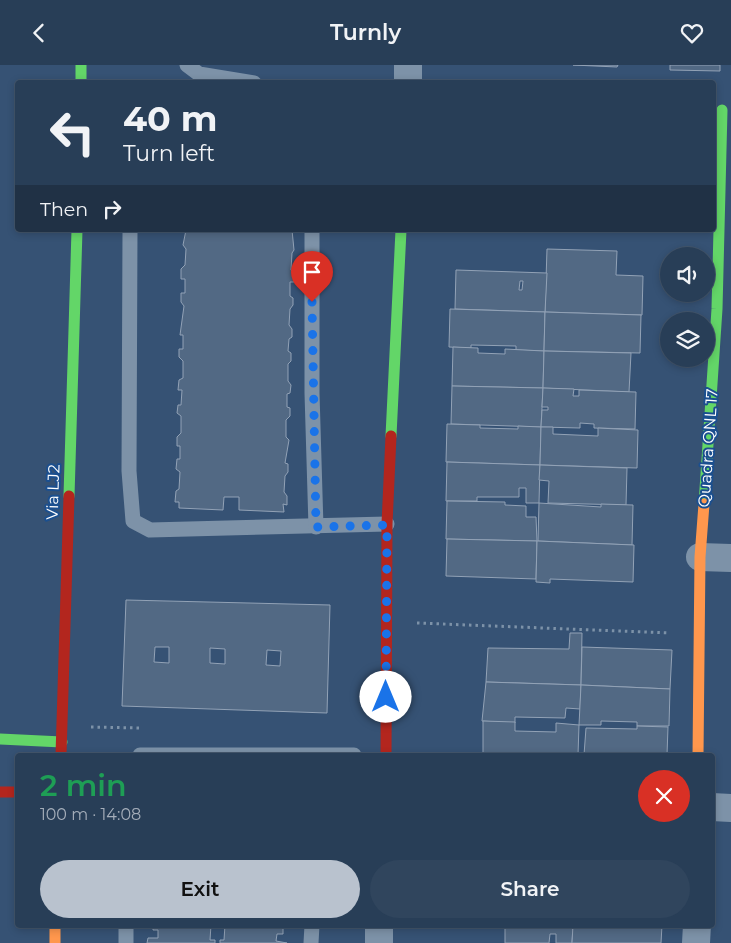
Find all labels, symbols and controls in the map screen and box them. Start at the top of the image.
icon: back [25,19,53,47]
text: Turnly [330,19,401,46]
icon: heart [678,19,706,47]
text: 40 m [123,97,218,140]
icon: left [40,100,105,165]
text: Turn left [123,140,215,167]
icon: right [98,195,126,223]
text: Then [40,198,88,221]
map controls [660,247,715,367]
button: sound [660,247,715,302]
pin [291,251,333,302]
icon: arrive [298,258,326,286]
button: layers [660,312,715,367]
street label: Quadra QNL 17 [694,388,722,508]
street label: Via LJ2 [43,464,63,520]
position arrow [359,670,411,722]
text: 2 min [40,767,127,804]
button: close [638,770,690,822]
text: 100 m · 14:08 [40,805,141,824]
button: Exit [40,860,360,918]
button: Share [370,860,690,918]

